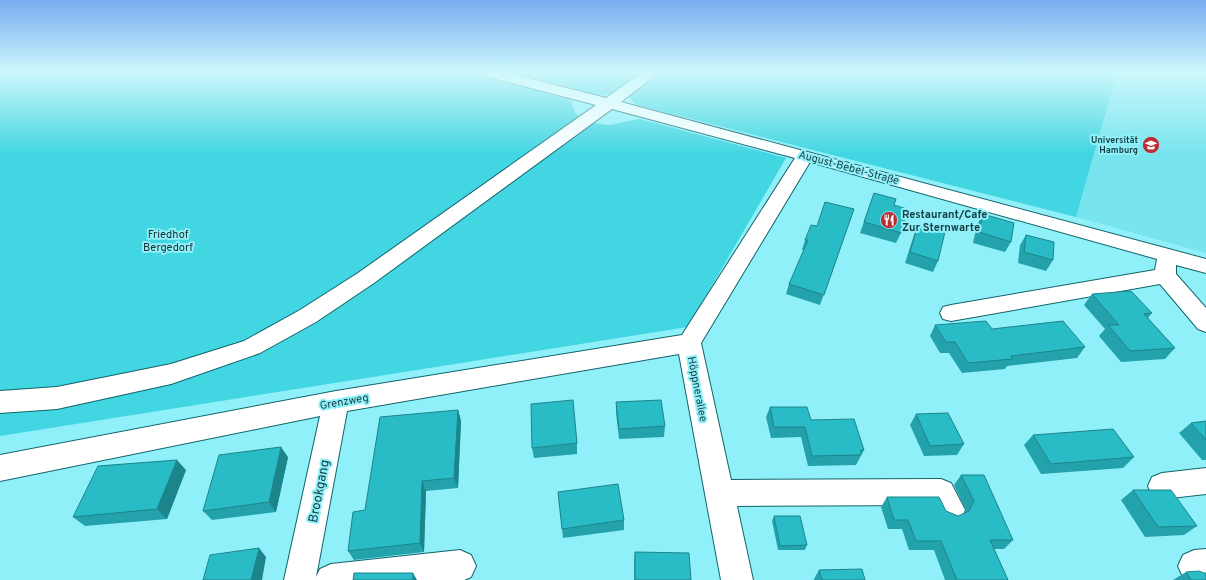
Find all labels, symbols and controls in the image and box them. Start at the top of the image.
place label: Universität Hamburg [1091,135,1138,156]
school or university icon: Universität Hamburg [1141,135,1161,155]
street label: August-Bebel-Straße [797,148,901,188]
place label: Restaurant/Cafe Zur Sternwarte [902,208,987,235]
restaurant icon: Restaurant/Cafe Zur Sternwarte [879,210,899,230]
park label: Friedhof Bergedorf [143,228,193,255]
street label: Höppnerallee [684,355,710,423]
street label: Grenzweg [319,391,370,413]
street label: Brookgang [306,459,334,524]

